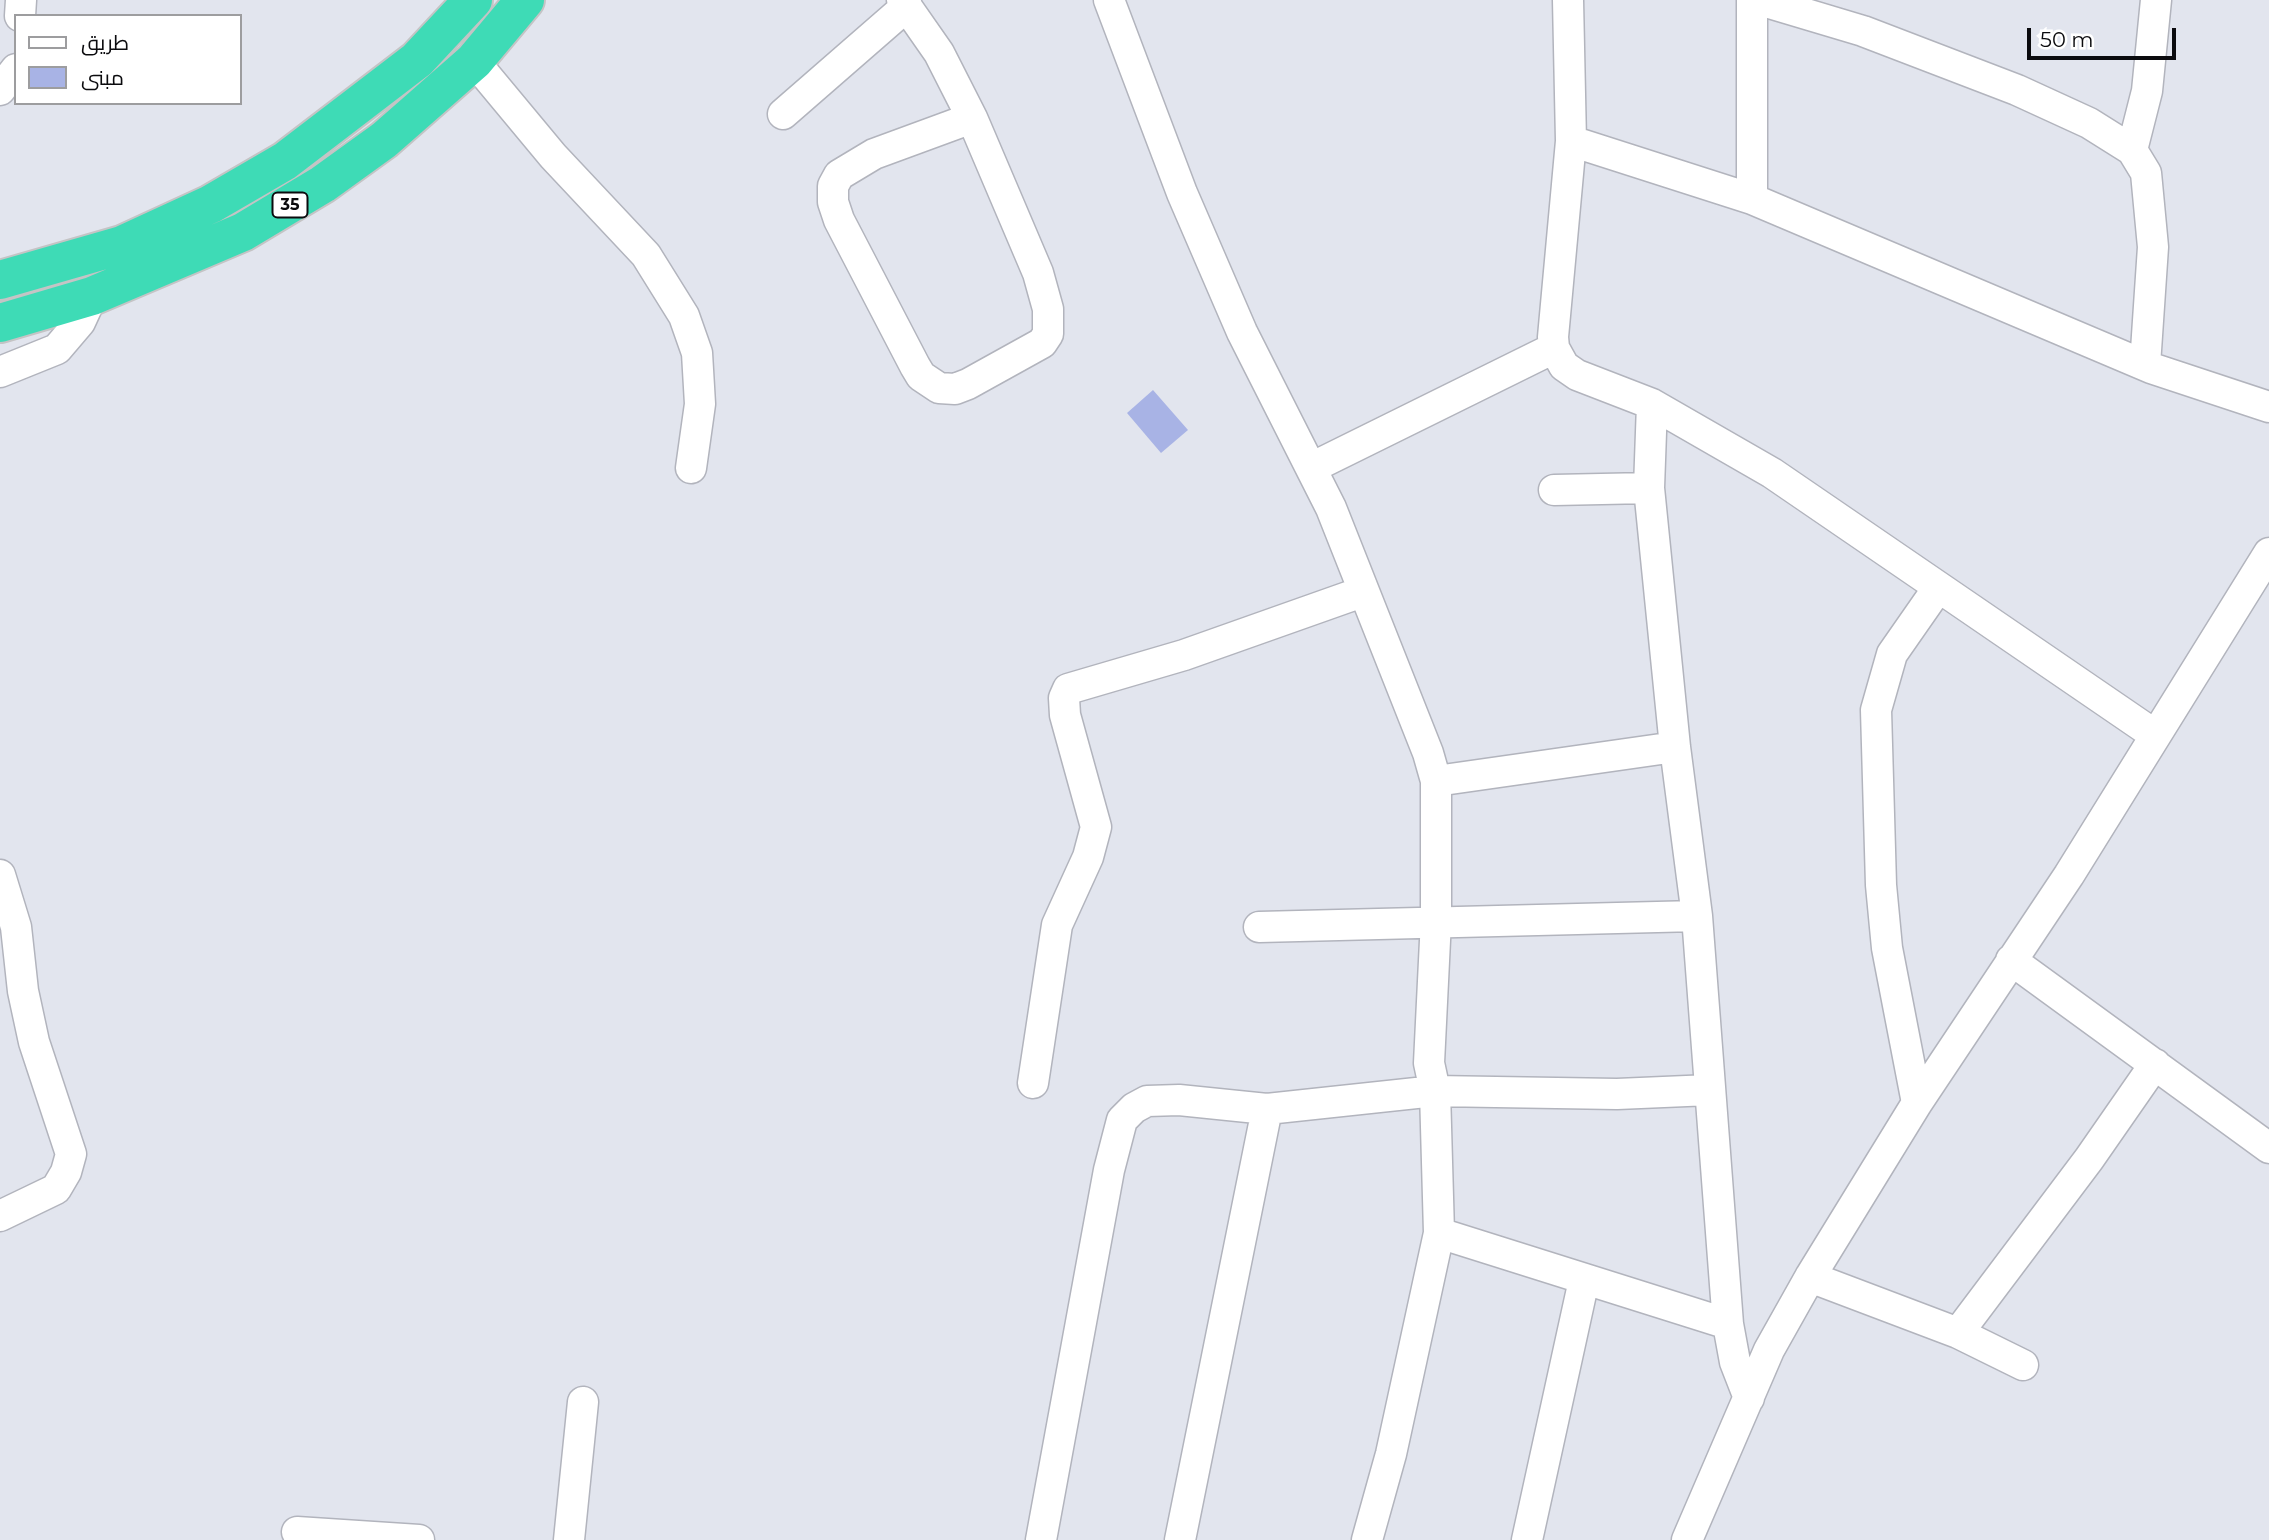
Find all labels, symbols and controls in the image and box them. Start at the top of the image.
legend [14,14,242,105]
scale bar [2031,14,2180,58]
text: 50 m [2040,27,2094,52]
text: طريق [81,30,129,55]
text: مبنى [81,65,124,90]
road number: 35 [272,192,308,218]

